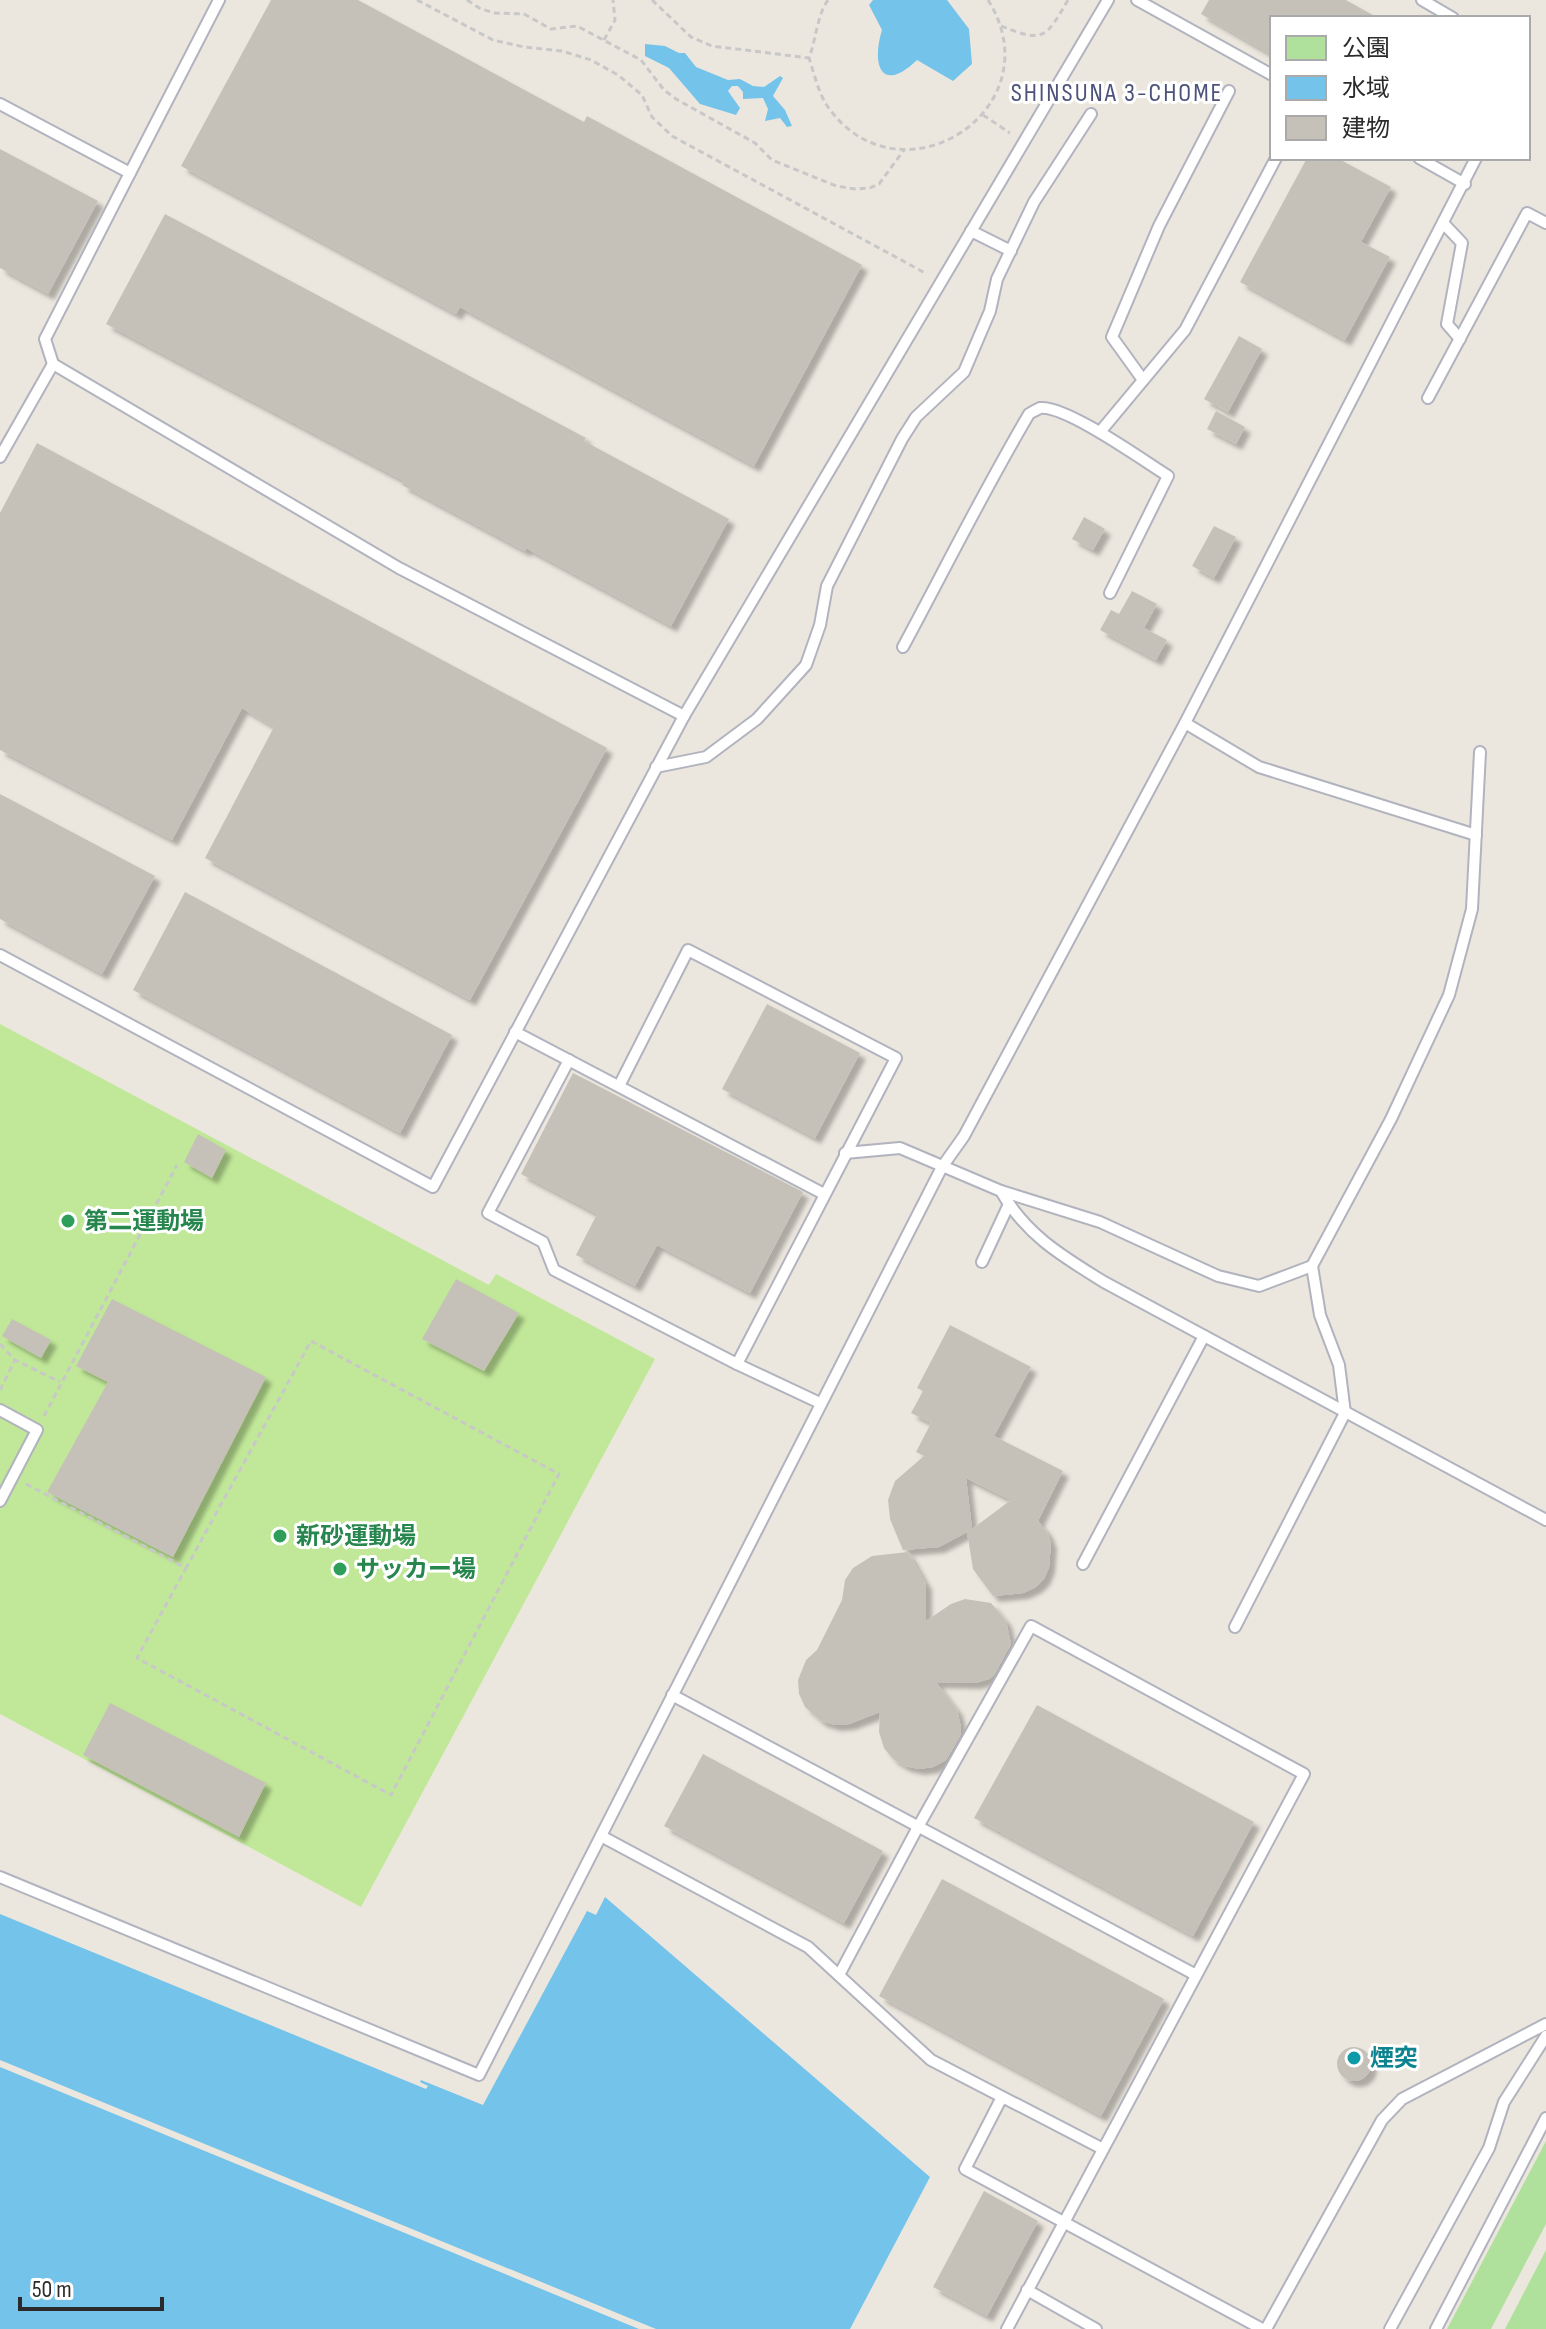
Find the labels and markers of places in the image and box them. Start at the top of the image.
place label: 第二運動場 [84,1207,204,1236]
marker: 第二運動場 [59,1212,77,1230]
place label: 新砂運動場 [296,1522,416,1551]
marker: 新砂運動場 [271,1527,289,1545]
place label: サッカー場 [356,1555,476,1584]
marker: サッカー場 [331,1560,349,1578]
place label: 煙突 [1370,2044,1418,2073]
marker: 煙突 [1345,2049,1363,2067]

